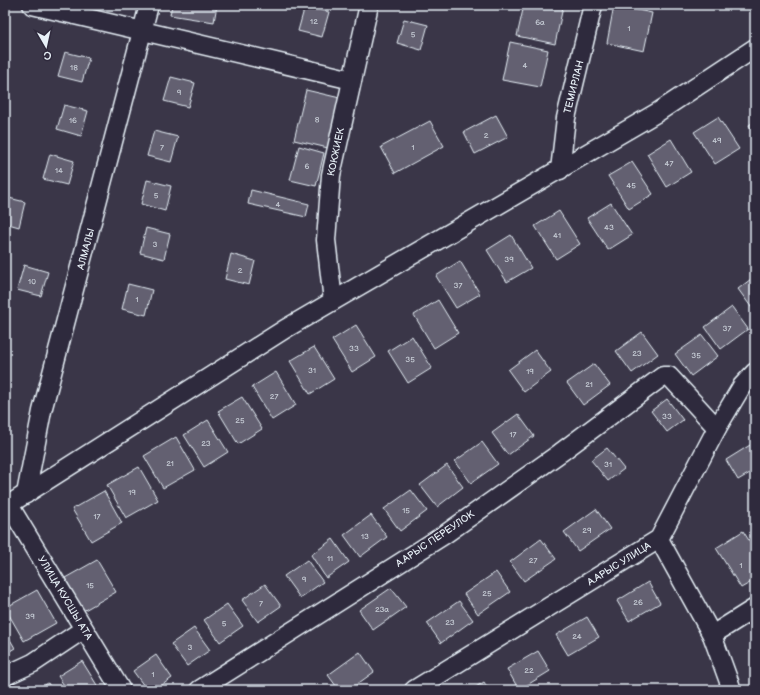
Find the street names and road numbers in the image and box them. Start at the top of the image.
street label: ТЕМИРЛАН [562,59,586,115]
street label: КОКЖИЕК [325,126,347,177]
street label: АЛМАЛЫ [74,227,97,272]
street label: А.АРЫС ПЕРЕУЛОК [393,508,477,570]
street label: А.АРЫС УЛИЦА [584,539,654,589]
street label: УЛИЦА КУСШЫ АТА [35,554,95,643]

